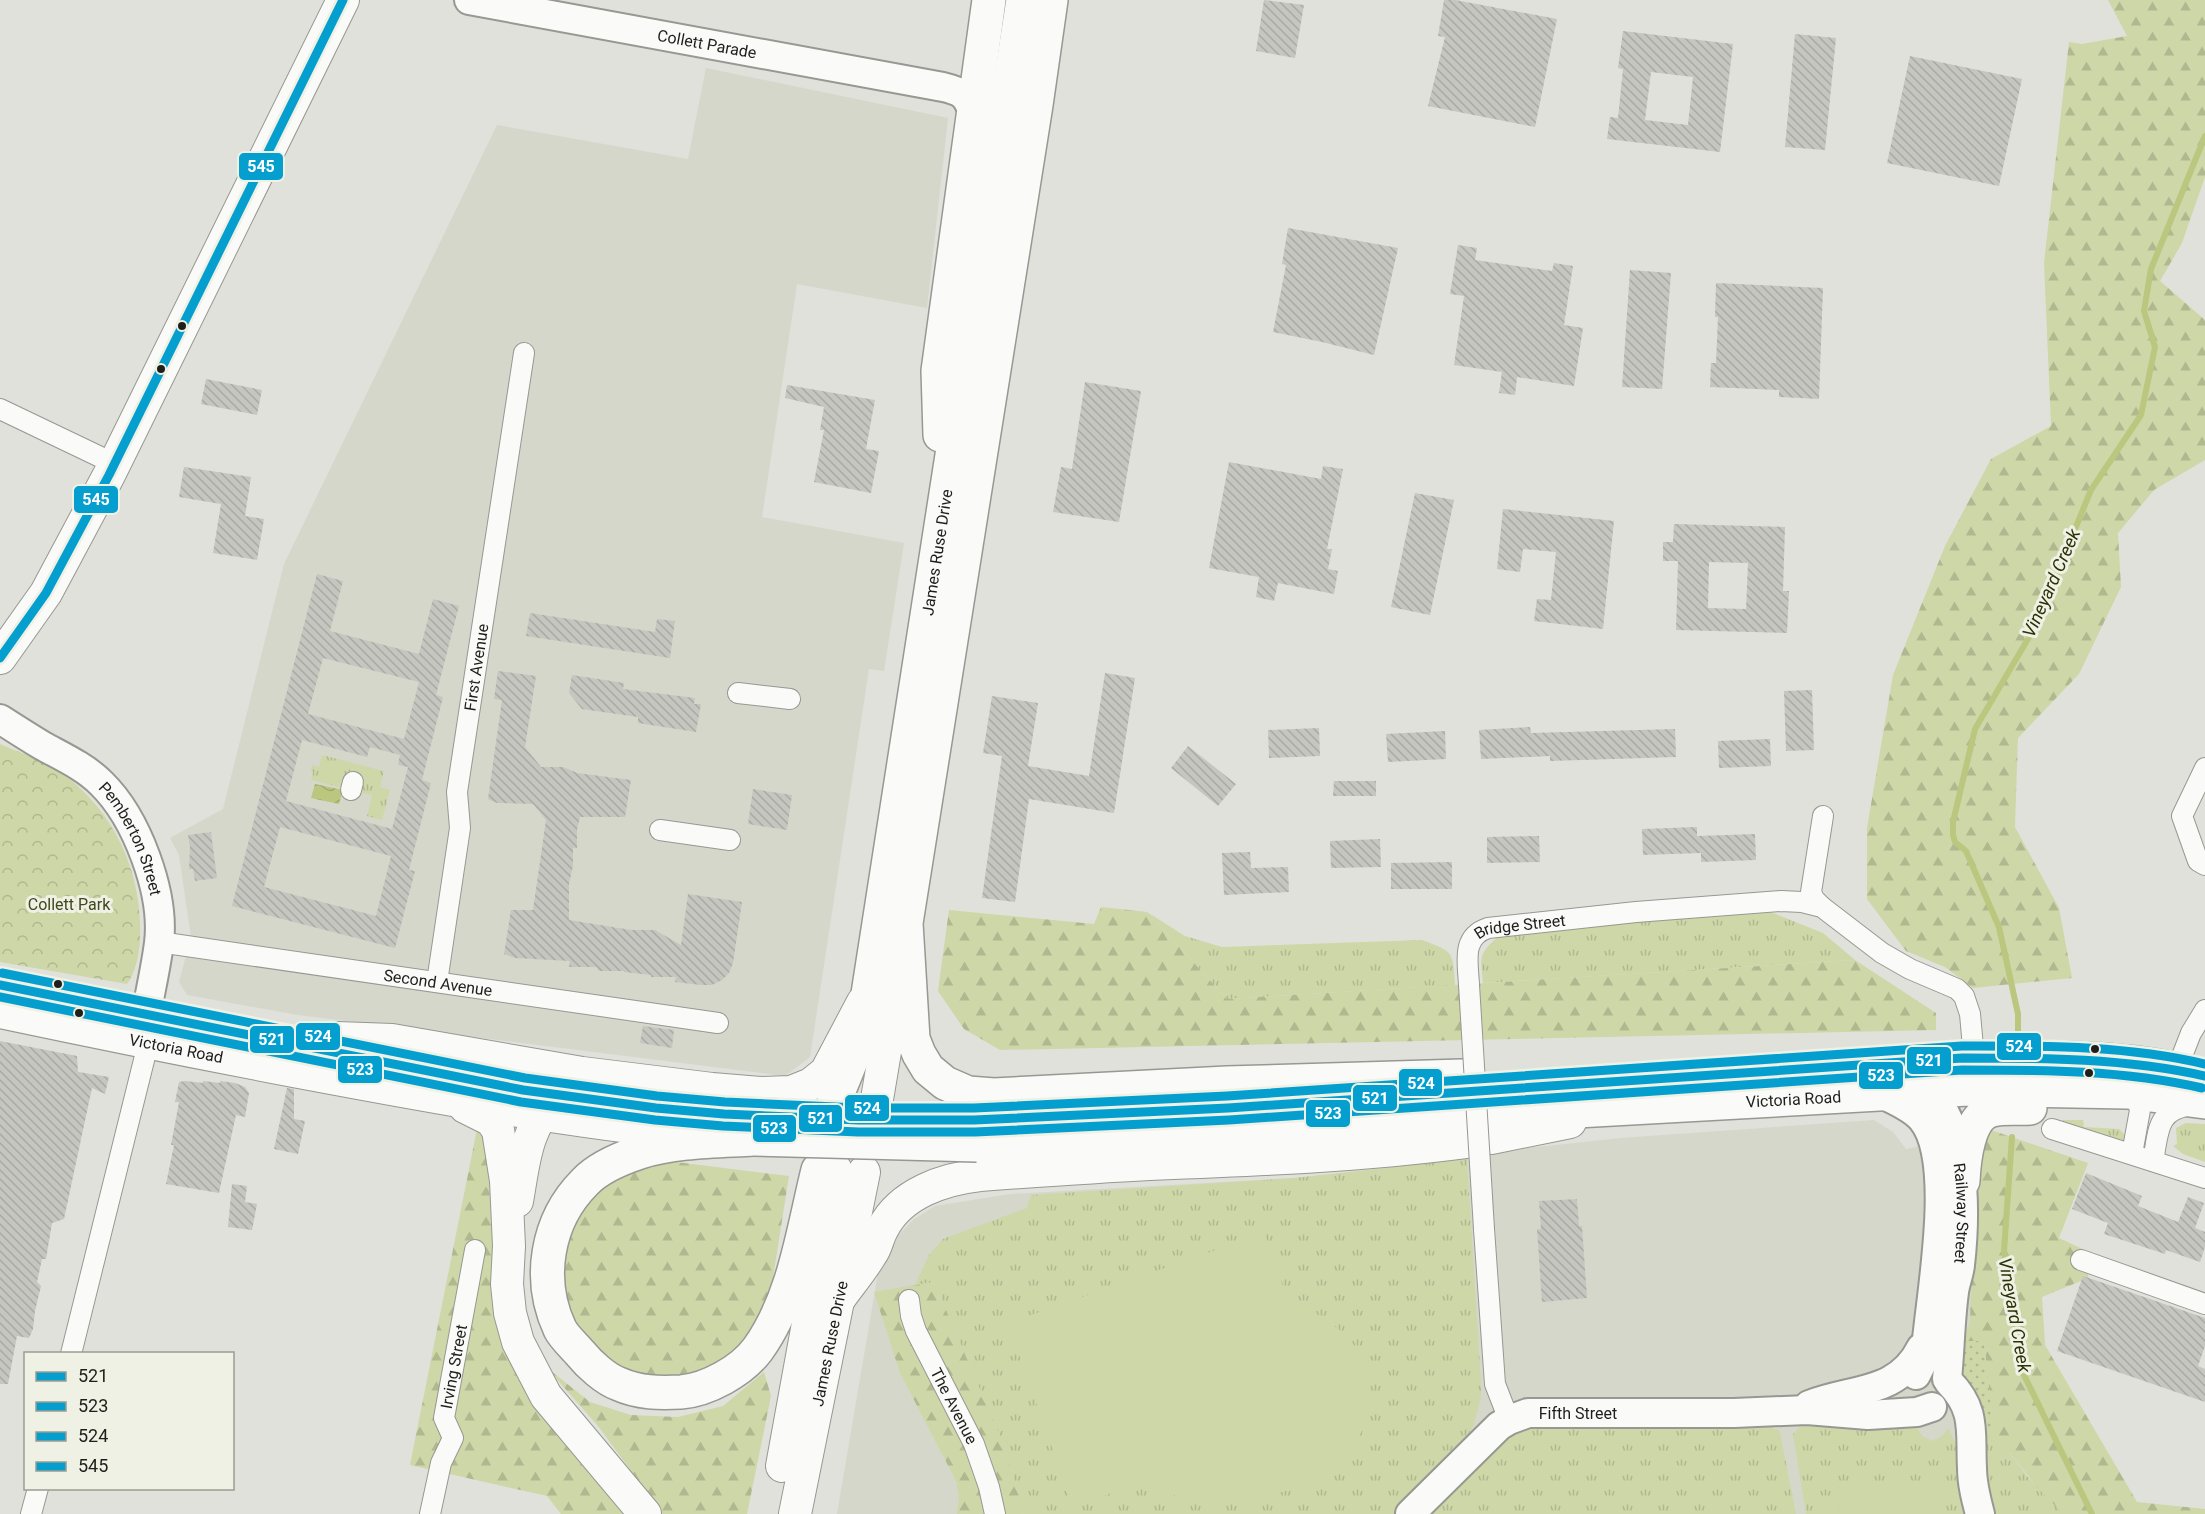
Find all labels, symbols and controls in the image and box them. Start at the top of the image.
street label: Collett Parade [656,25,758,62]
line badge: 545 [238,152,284,181]
text: 545 [247,157,275,176]
unlabelled marker [176,320,188,332]
unlabelled marker [155,363,167,375]
line badge: 545 [73,485,119,514]
street label: James Ruse Drive [918,488,956,617]
text: 545 [82,490,110,509]
water label: Vineyard Creek [2018,525,2085,640]
street label: First Avenue [460,622,492,712]
street label: Pemberton Street [95,778,166,897]
park label: Collett Park [28,895,111,914]
street label: Bridge Street [1470,910,1566,943]
street label: Second Avenue [382,965,494,1000]
unlabelled marker [52,978,64,990]
unlabelled marker [73,1007,85,1019]
line badge: 524 [295,1022,341,1051]
line badge: 521 [249,1025,295,1054]
text: 524 [304,1027,332,1046]
street label: Victoria Road [128,1029,225,1067]
text: 521 [258,1030,286,1049]
line badge: 524 [1996,1032,2042,1061]
text: 524 [2005,1037,2033,1056]
unlabelled marker [2089,1043,2101,1055]
line badge: 521 [1906,1046,1952,1075]
text: 521 [1915,1051,1943,1070]
line badge: 523 [337,1055,383,1084]
text: 523 [346,1060,374,1079]
line badge: 523 [1858,1061,1904,1090]
text: 523 [1867,1066,1895,1085]
unlabelled marker [2083,1067,2095,1079]
line badge: 524 [1398,1068,1443,1097]
text: 524 [1407,1074,1435,1093]
line badge: 521 [1352,1084,1398,1112]
street label: Victoria Road [1745,1087,1842,1111]
text: 521 [1361,1089,1389,1108]
line badge: 524 [844,1094,890,1122]
text: 524 [853,1099,881,1118]
line badge: 523 [1305,1099,1351,1128]
line badge: 521 [798,1104,843,1133]
text: 523 [1314,1104,1342,1123]
text: 521 [807,1109,835,1128]
line badge: 523 [752,1114,797,1143]
text: 523 [760,1119,788,1138]
street label: Railway Street [1950,1162,1972,1265]
water label: Vineyard Creek [1995,1256,2036,1375]
street label: James Ruse Drive [807,1279,851,1408]
street label: Irving Street [436,1323,471,1411]
legend [24,1352,234,1490]
street label: The Avenue [927,1364,982,1447]
text: 521 [78,1365,108,1386]
text: 523 [78,1395,108,1416]
street label: Fifth Street [1539,1404,1617,1423]
text: 524 [78,1425,108,1446]
text: 545 [78,1455,108,1476]

